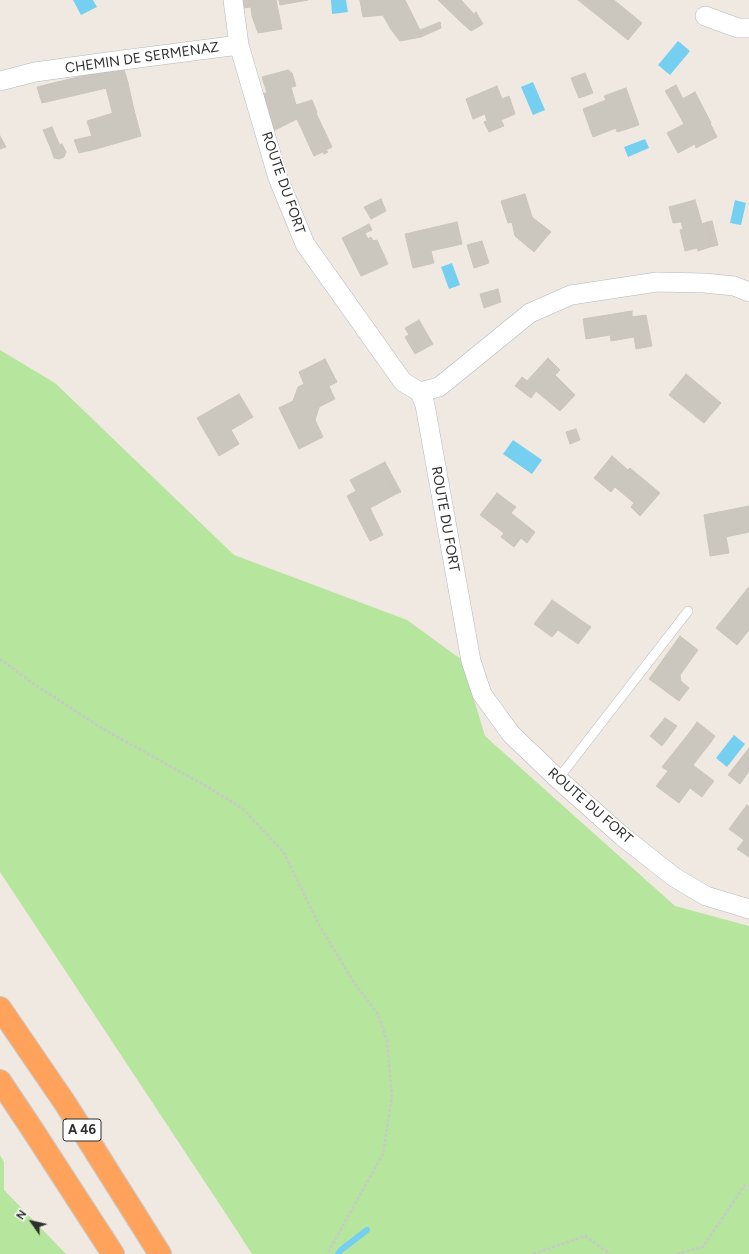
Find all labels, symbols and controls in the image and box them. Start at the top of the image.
street label: CHEMIN DE SERMENAZ [64,39,220,77]
street label: ROUTE DU FORT [258,130,308,236]
street label: ROUTE DU FORT [427,465,463,573]
street label: ROUTE DU FORT [544,765,636,847]
road number: A 46 [63,1119,101,1141]
north arrow [12,1202,52,1242]
text: N [14,1208,29,1222]

